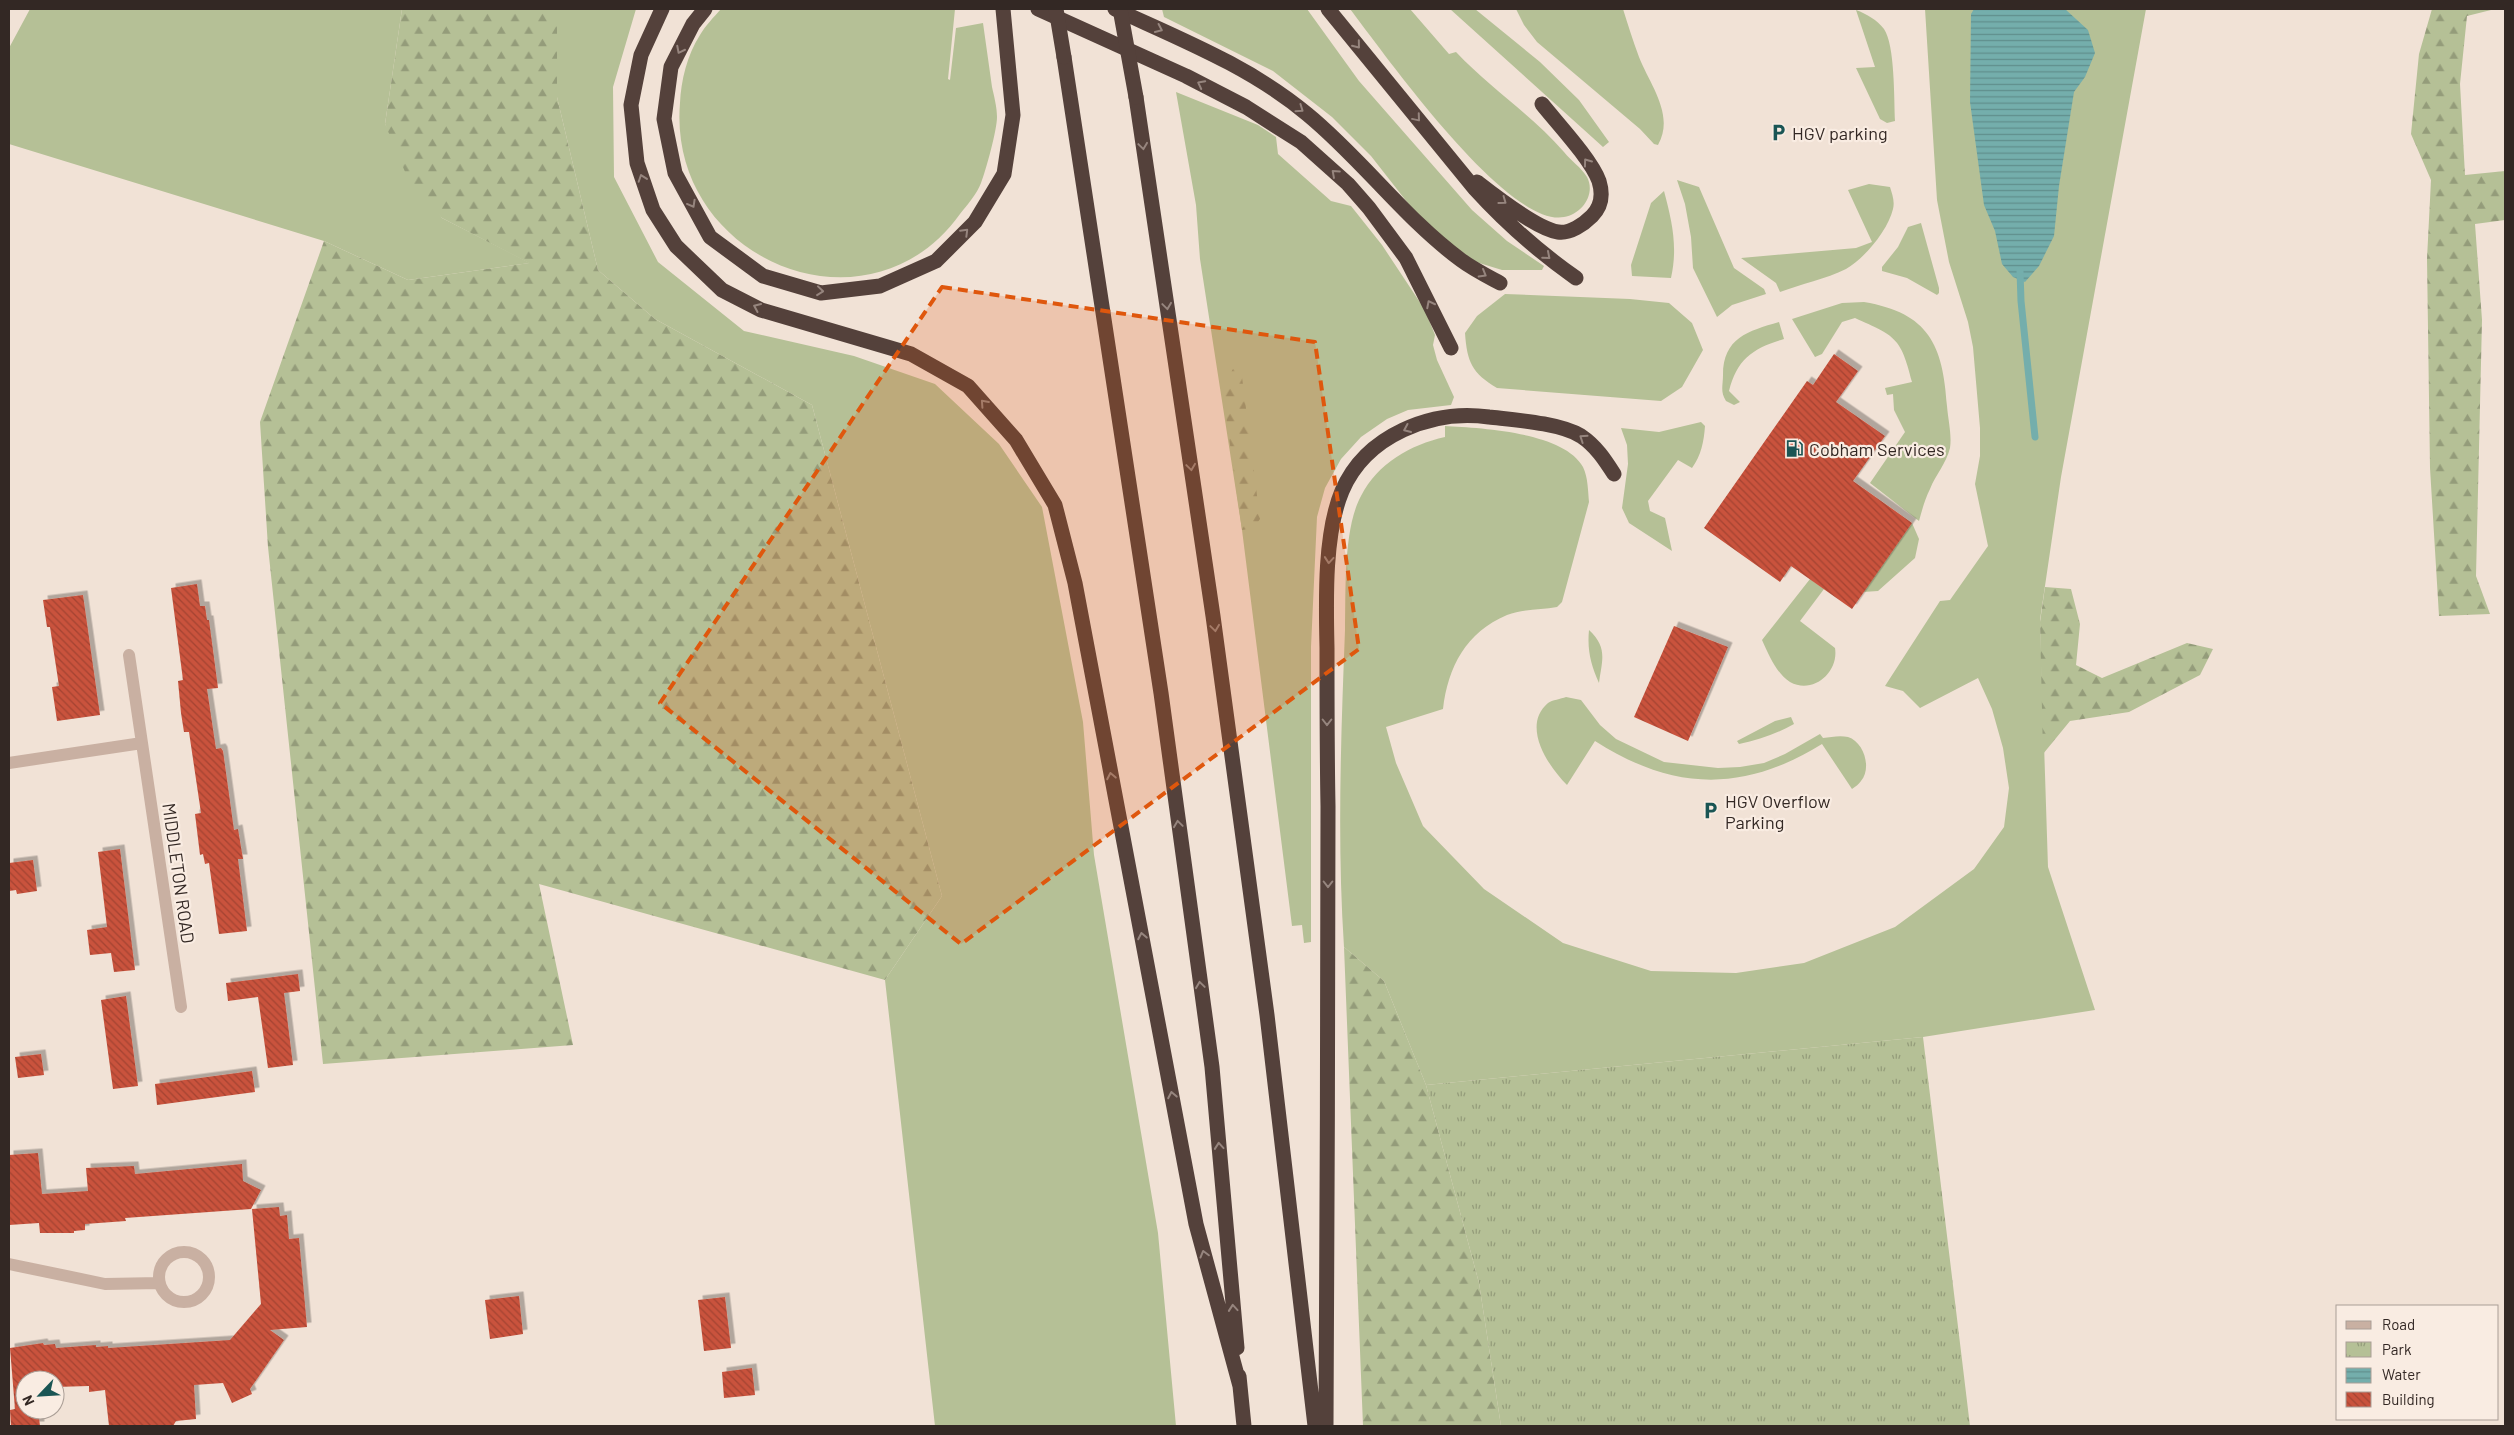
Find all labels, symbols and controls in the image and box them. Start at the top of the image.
one-way arrow [1154,23,1163,34]
one-way arrow [1351,39,1359,48]
one-way arrow [676,45,686,54]
one-way arrow [1197,80,1206,90]
one-way arrow [1295,103,1304,112]
one-way arrow [1411,112,1419,121]
place label: HGV parking [1792,122,1888,144]
parking icon: HGV parking [1768,123,1788,143]
one-way arrow [1138,141,1148,150]
one-way arrow [1584,158,1593,168]
one-way arrow [1332,170,1341,179]
one-way arrow [638,174,648,182]
one-way arrow [1497,195,1507,204]
one-way arrow [686,199,696,208]
one-way arrow [959,229,968,238]
one-way arrow [1541,251,1550,260]
one-way arrow [1478,267,1487,277]
one-way arrow [817,285,825,296]
one-way arrow [1426,300,1436,309]
one-way arrow [753,303,762,314]
one-way arrow [1161,303,1172,311]
one-way arrow [981,400,990,409]
one-way arrow [1403,422,1412,433]
one-way arrow [1579,435,1588,444]
place label: Cobham Services [1809,438,1945,460]
fuel station icon: Cobham Services [1785,439,1805,459]
one-way arrow [1185,463,1196,471]
one-way arrow [1324,556,1335,564]
one-way arrow [1209,624,1220,632]
one-way arrow [1322,718,1332,726]
one-way arrow [1107,772,1117,780]
place label: HGV Overflow Parking [1725,790,1830,833]
street label: MIDDLETON ROAD [158,801,200,945]
parking icon: HGV Overflow Parking [1701,801,1721,821]
one-way arrow [1174,819,1184,828]
one-way arrow [1323,881,1333,889]
one-way arrow [1137,931,1147,940]
one-way arrow [1196,980,1206,989]
one-way arrow [1167,1091,1177,1100]
one-way arrow [1214,1142,1225,1150]
one-way arrow [1199,1250,1210,1259]
one-way arrow [1228,1304,1239,1312]
legend [2336,1305,2499,1420]
text: Road [2382,1315,2415,1333]
text: Park [2382,1340,2412,1358]
text: Water [2382,1365,2421,1383]
north arrow [15,1370,65,1420]
text: Building [2382,1390,2435,1408]
text: N [18,1393,37,1409]

